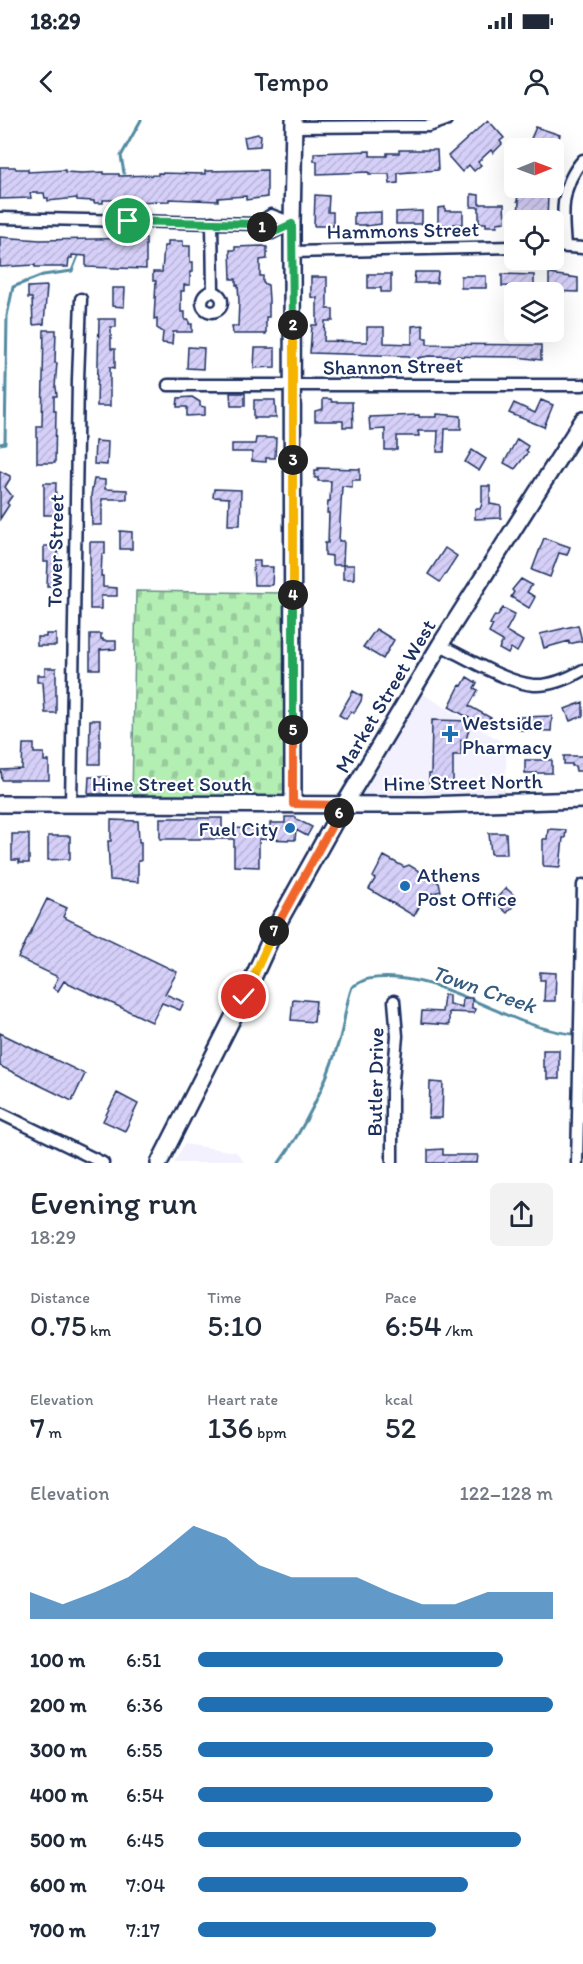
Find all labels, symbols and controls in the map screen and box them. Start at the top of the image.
text: 18:29 [30,8,81,35]
icon: back [30,65,63,98]
text: Tempo [254,65,329,98]
icon: person [520,65,553,98]
north arrow [504,138,564,198]
map controls [504,138,564,342]
pin [102,195,153,246]
icon: arrive [111,204,144,237]
button: locate [504,210,564,270]
pin: 1 [247,212,277,242]
street label: Hammons Street [327,216,480,244]
text: 1 [258,217,266,236]
button: layers [504,282,564,342]
pin: 2 [278,310,308,340]
text: 2 [289,315,297,334]
street label: Shannon Street [323,352,464,380]
pin: 3 [278,445,308,475]
text: 3 [289,450,297,469]
street label: Tower Street [42,494,68,608]
pin: 4 [278,580,308,610]
text: 4 [288,585,298,604]
street label: Market Street West [329,615,441,777]
place label: Westside Pharmacy [462,710,552,759]
pin: 5 [278,715,308,745]
text: 5 [289,720,297,739]
marker: Westside Pharmacy [443,727,457,741]
street label: Hine Street North [383,768,543,796]
street label: Hine Street South [92,771,252,796]
pin: 6 [324,798,354,828]
text: 6 [335,803,343,822]
place label: Fuel City [199,816,278,841]
marker: Fuel City [283,821,297,835]
place label: Athens Post Office [417,862,517,911]
marker: Athens Post Office [398,879,412,893]
pin: 7 [259,916,289,946]
text: 7 [270,921,278,940]
water label: Town Creek [428,959,541,1020]
pin [218,971,269,1022]
icon: check [227,980,260,1013]
street label: Butler Drive [362,1027,388,1137]
text: Evening run [30,1183,197,1222]
button: share [490,1183,553,1246]
text: 18:29 [30,1225,76,1249]
text: Distance [30,1288,90,1307]
text: Time [207,1288,241,1307]
text: Pace [385,1288,417,1307]
text: 0.75 [30,1307,87,1344]
text: 5:10 [207,1307,263,1344]
text: 6:54 [385,1307,442,1344]
text: km [87,1321,111,1340]
text: /km [442,1321,473,1340]
text: Elevation [30,1390,94,1409]
text: Heart rate [207,1390,278,1409]
text: kcal [385,1390,413,1409]
text: 7 [30,1409,45,1446]
text: 136 [207,1409,253,1446]
text: 52 [385,1409,416,1446]
text: m [45,1423,62,1442]
text: bpm [253,1423,287,1442]
text: Elevation [30,1481,109,1505]
text: 122–128 m [459,1481,553,1505]
text: 100 m [30,1648,85,1672]
text: 6:51 [126,1648,161,1672]
text: 200 m [30,1693,86,1717]
text: 6:36 [126,1693,163,1717]
text: 300 m [30,1738,87,1762]
text: 6:55 [126,1738,162,1762]
text: 400 m [30,1783,88,1807]
text: 6:54 [126,1783,164,1807]
text: 500 m [30,1828,86,1852]
text: 6:45 [126,1828,164,1852]
text: 600 m [30,1873,87,1897]
text: 7:04 [126,1873,165,1897]
text: 700 m [30,1918,86,1942]
text: 7:17 [126,1918,160,1942]

